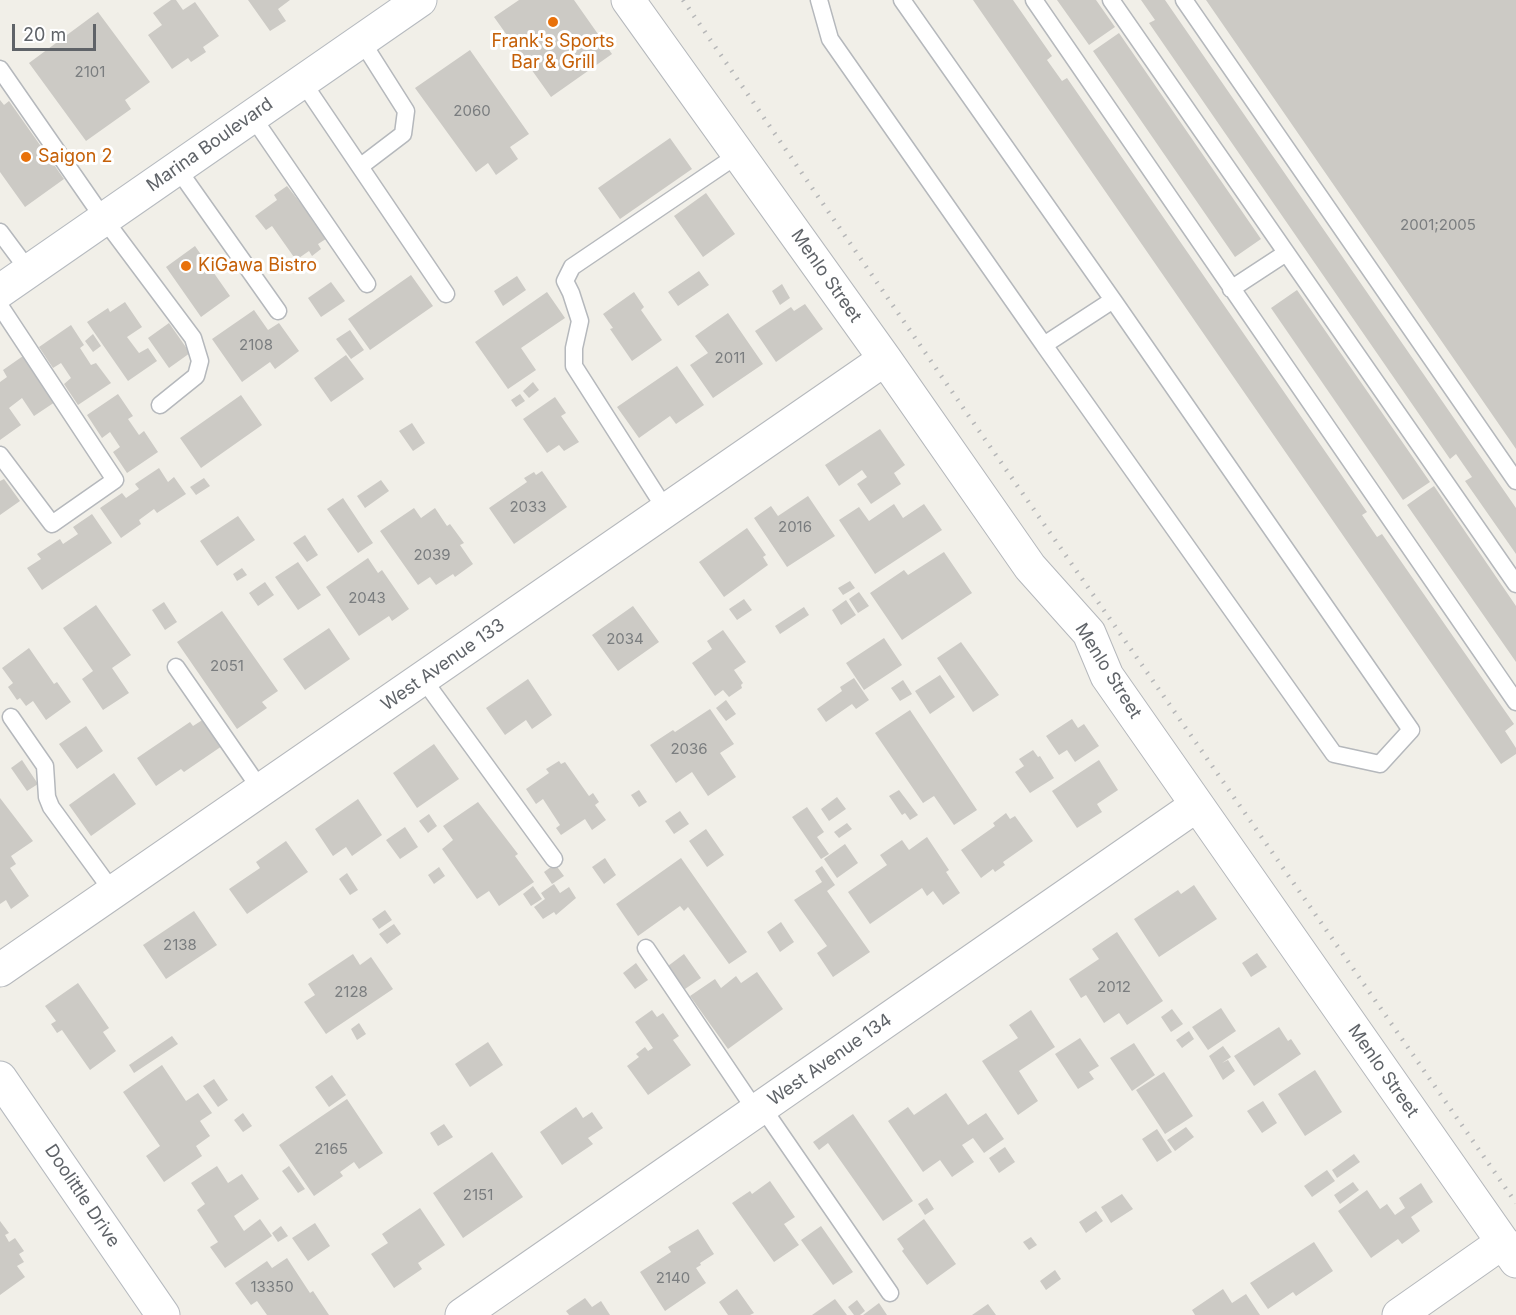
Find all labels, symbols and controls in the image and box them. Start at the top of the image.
scale bar [15,12,99,50]
marker: Frank's Sports Bar & Grill [546,15,560,29]
text: 20 m [23,24,66,45]
place label: Frank's Sports Bar & Grill [491,31,615,74]
house number: 2101 [75,63,105,81]
street label: Marina Boulevard [143,93,277,197]
house number: 2060 [453,102,491,120]
place label: Saigon 2 [38,146,113,168]
marker: Saigon 2 [19,150,33,164]
house number: 2001;2005 [1400,216,1476,234]
street label: Menlo Street [786,225,866,327]
place label: KiGawa Bistro [198,255,317,277]
marker: KiGawa Bistro [179,259,193,273]
house number: 2108 [239,336,273,354]
house number: 2011 [715,349,745,367]
house number: 2033 [509,498,547,516]
house number: 2016 [778,518,812,536]
house number: 2039 [413,546,451,564]
house number: 2043 [348,589,386,607]
street label: West Avenue 133 [377,614,509,716]
street label: Menlo Street [1070,619,1146,723]
house number: 2034 [606,630,644,648]
house number: 2051 [210,657,244,675]
house number: 2036 [670,740,708,758]
house number: 2138 [163,936,197,954]
house number: 2012 [1097,978,1131,996]
house number: 2128 [334,983,368,1001]
street label: West Avenue 134 [764,1009,896,1111]
street label: Menlo Street [1343,1020,1423,1122]
house number: 2165 [314,1140,348,1158]
street label: Doolittle Drive [40,1141,124,1251]
house number: 2151 [463,1186,493,1204]
house number: 2140 [656,1269,690,1287]
house number: 13350 [250,1278,294,1296]

